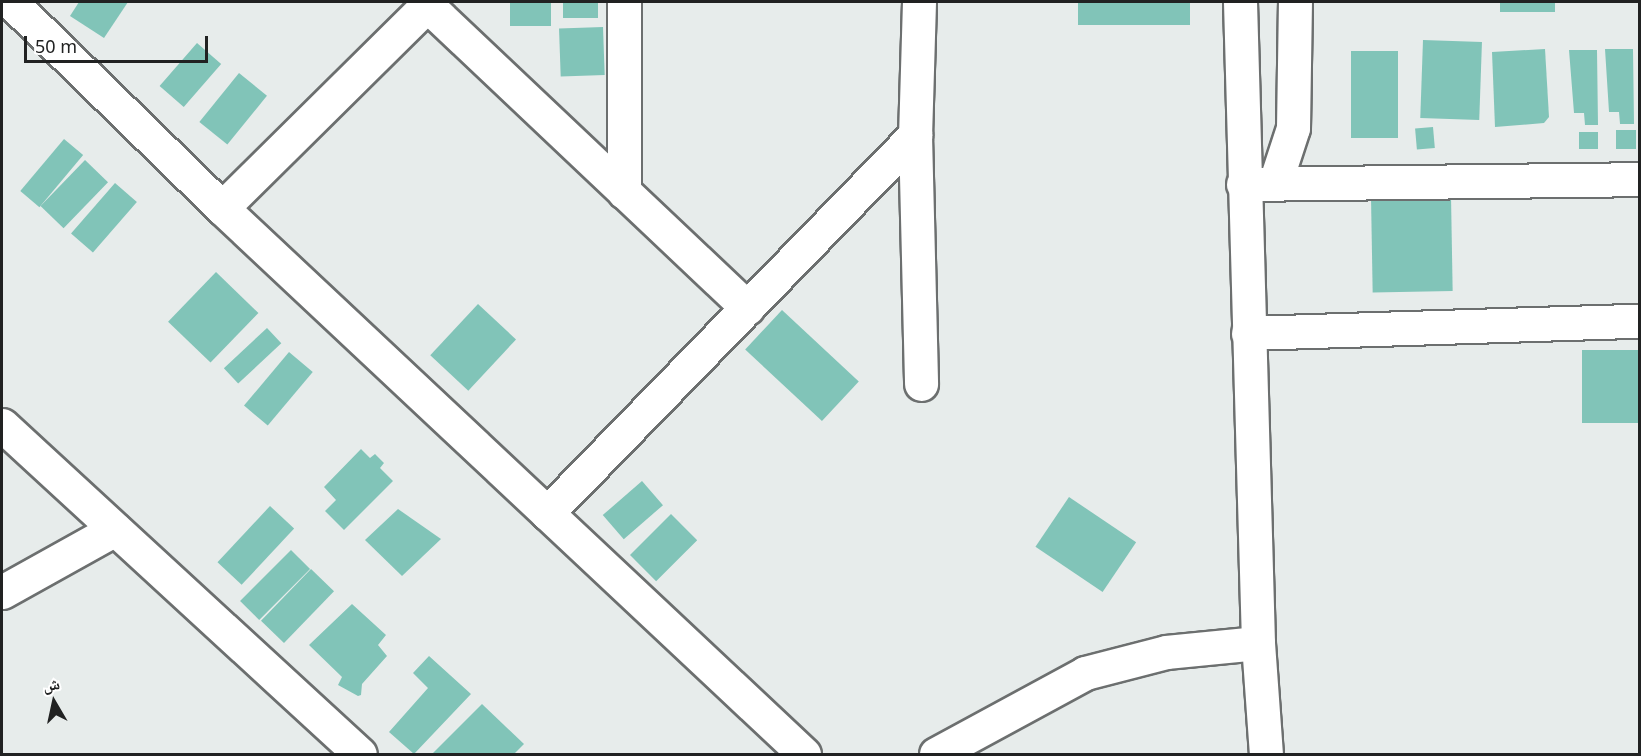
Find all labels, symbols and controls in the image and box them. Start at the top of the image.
scale bar [27,24,212,62]
text: 50 m [35,34,77,58]
north arrow [24,672,84,732]
text: ش [41,672,61,696]

